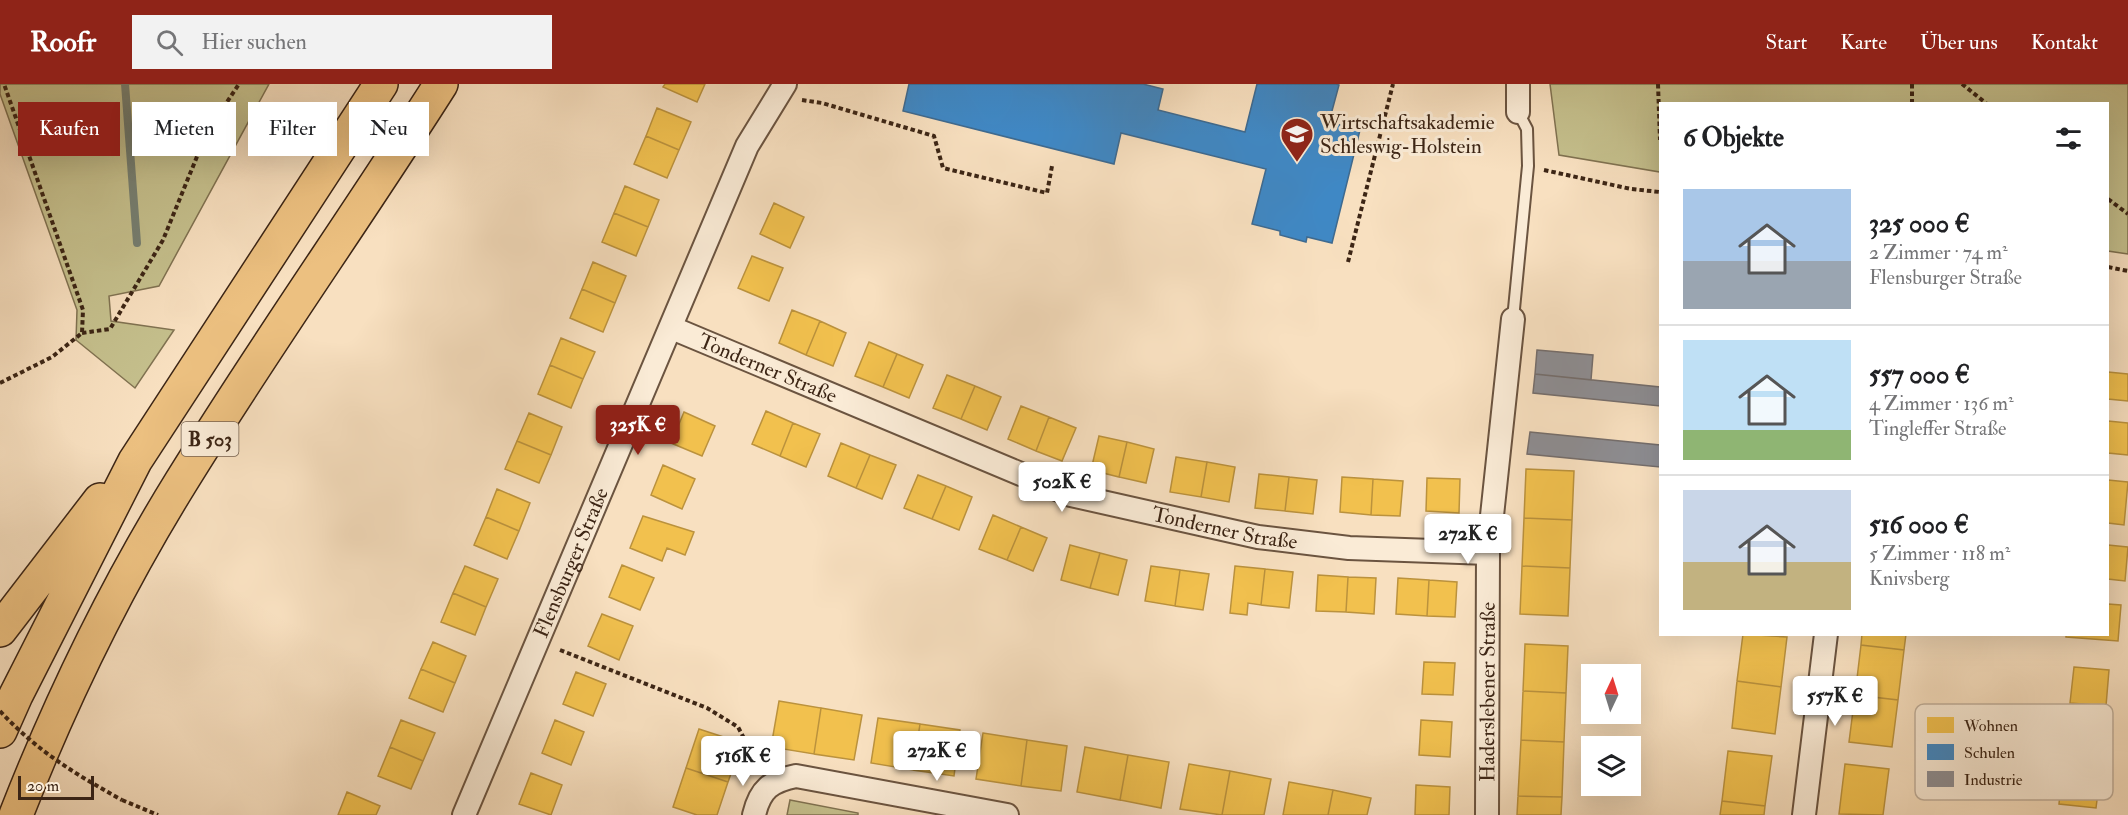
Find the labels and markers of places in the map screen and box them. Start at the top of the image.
place label: Wirtschaftsakademie Schleswig-Holstein [1319,109,1495,160]
school or university icon: Wirtschaftsakademie Schleswig-Holstein [1279,116,1315,163]
pin: 325K € [589,405,687,456]
pin: 502K € [1013,462,1111,513]
pin: 272K € [1419,514,1517,565]
pin: 557K € [1786,676,1884,727]
pin: 272K € [888,731,986,782]
pin: 516K € [694,736,792,787]

